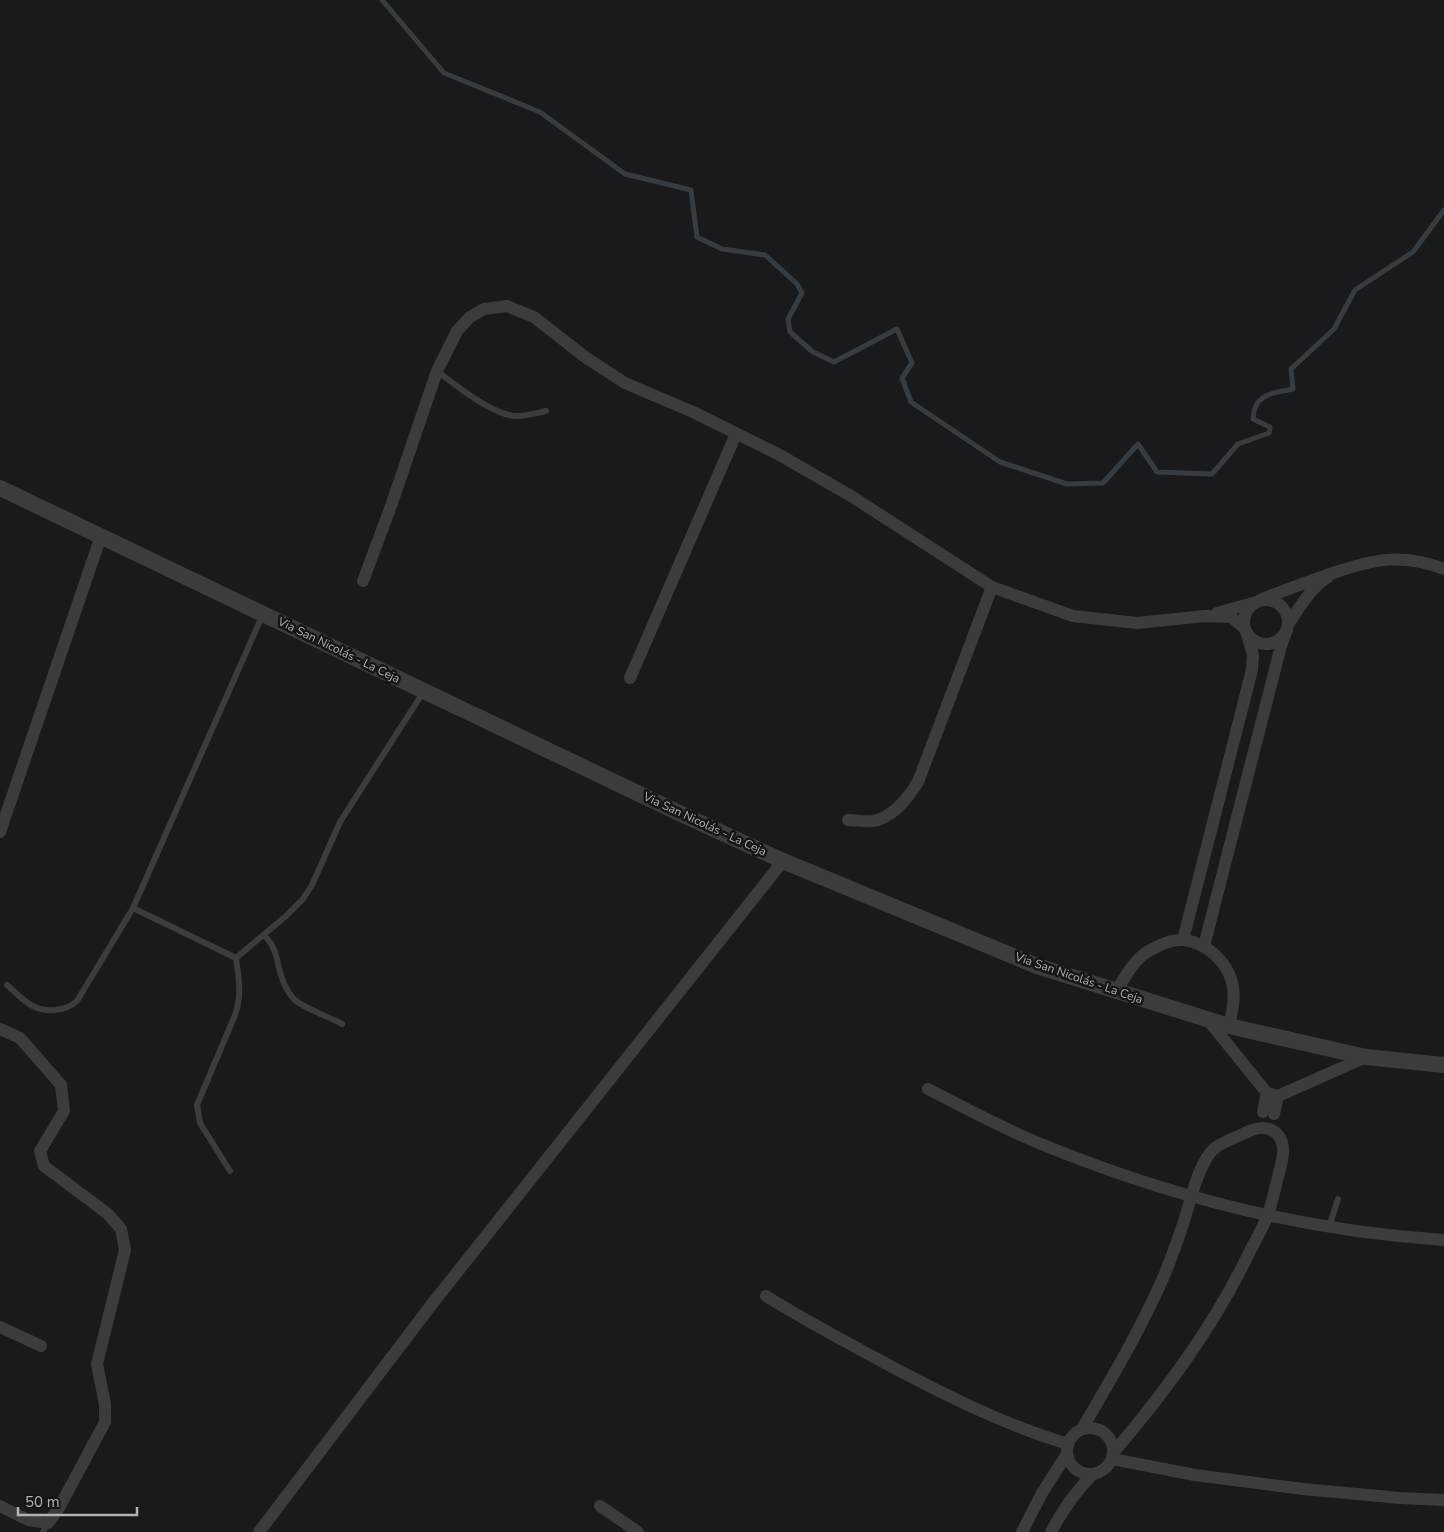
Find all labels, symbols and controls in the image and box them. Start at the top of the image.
street label: Via San Nicolás - La Ceja [274,613,403,687]
street label: Via San Nicolás - La Ceja [640,788,769,860]
street label: Via San Nicolás - La Ceja [1012,948,1145,1007]
scale bar [18,1484,136,1516]
text: 50 m [25,1492,60,1512]

